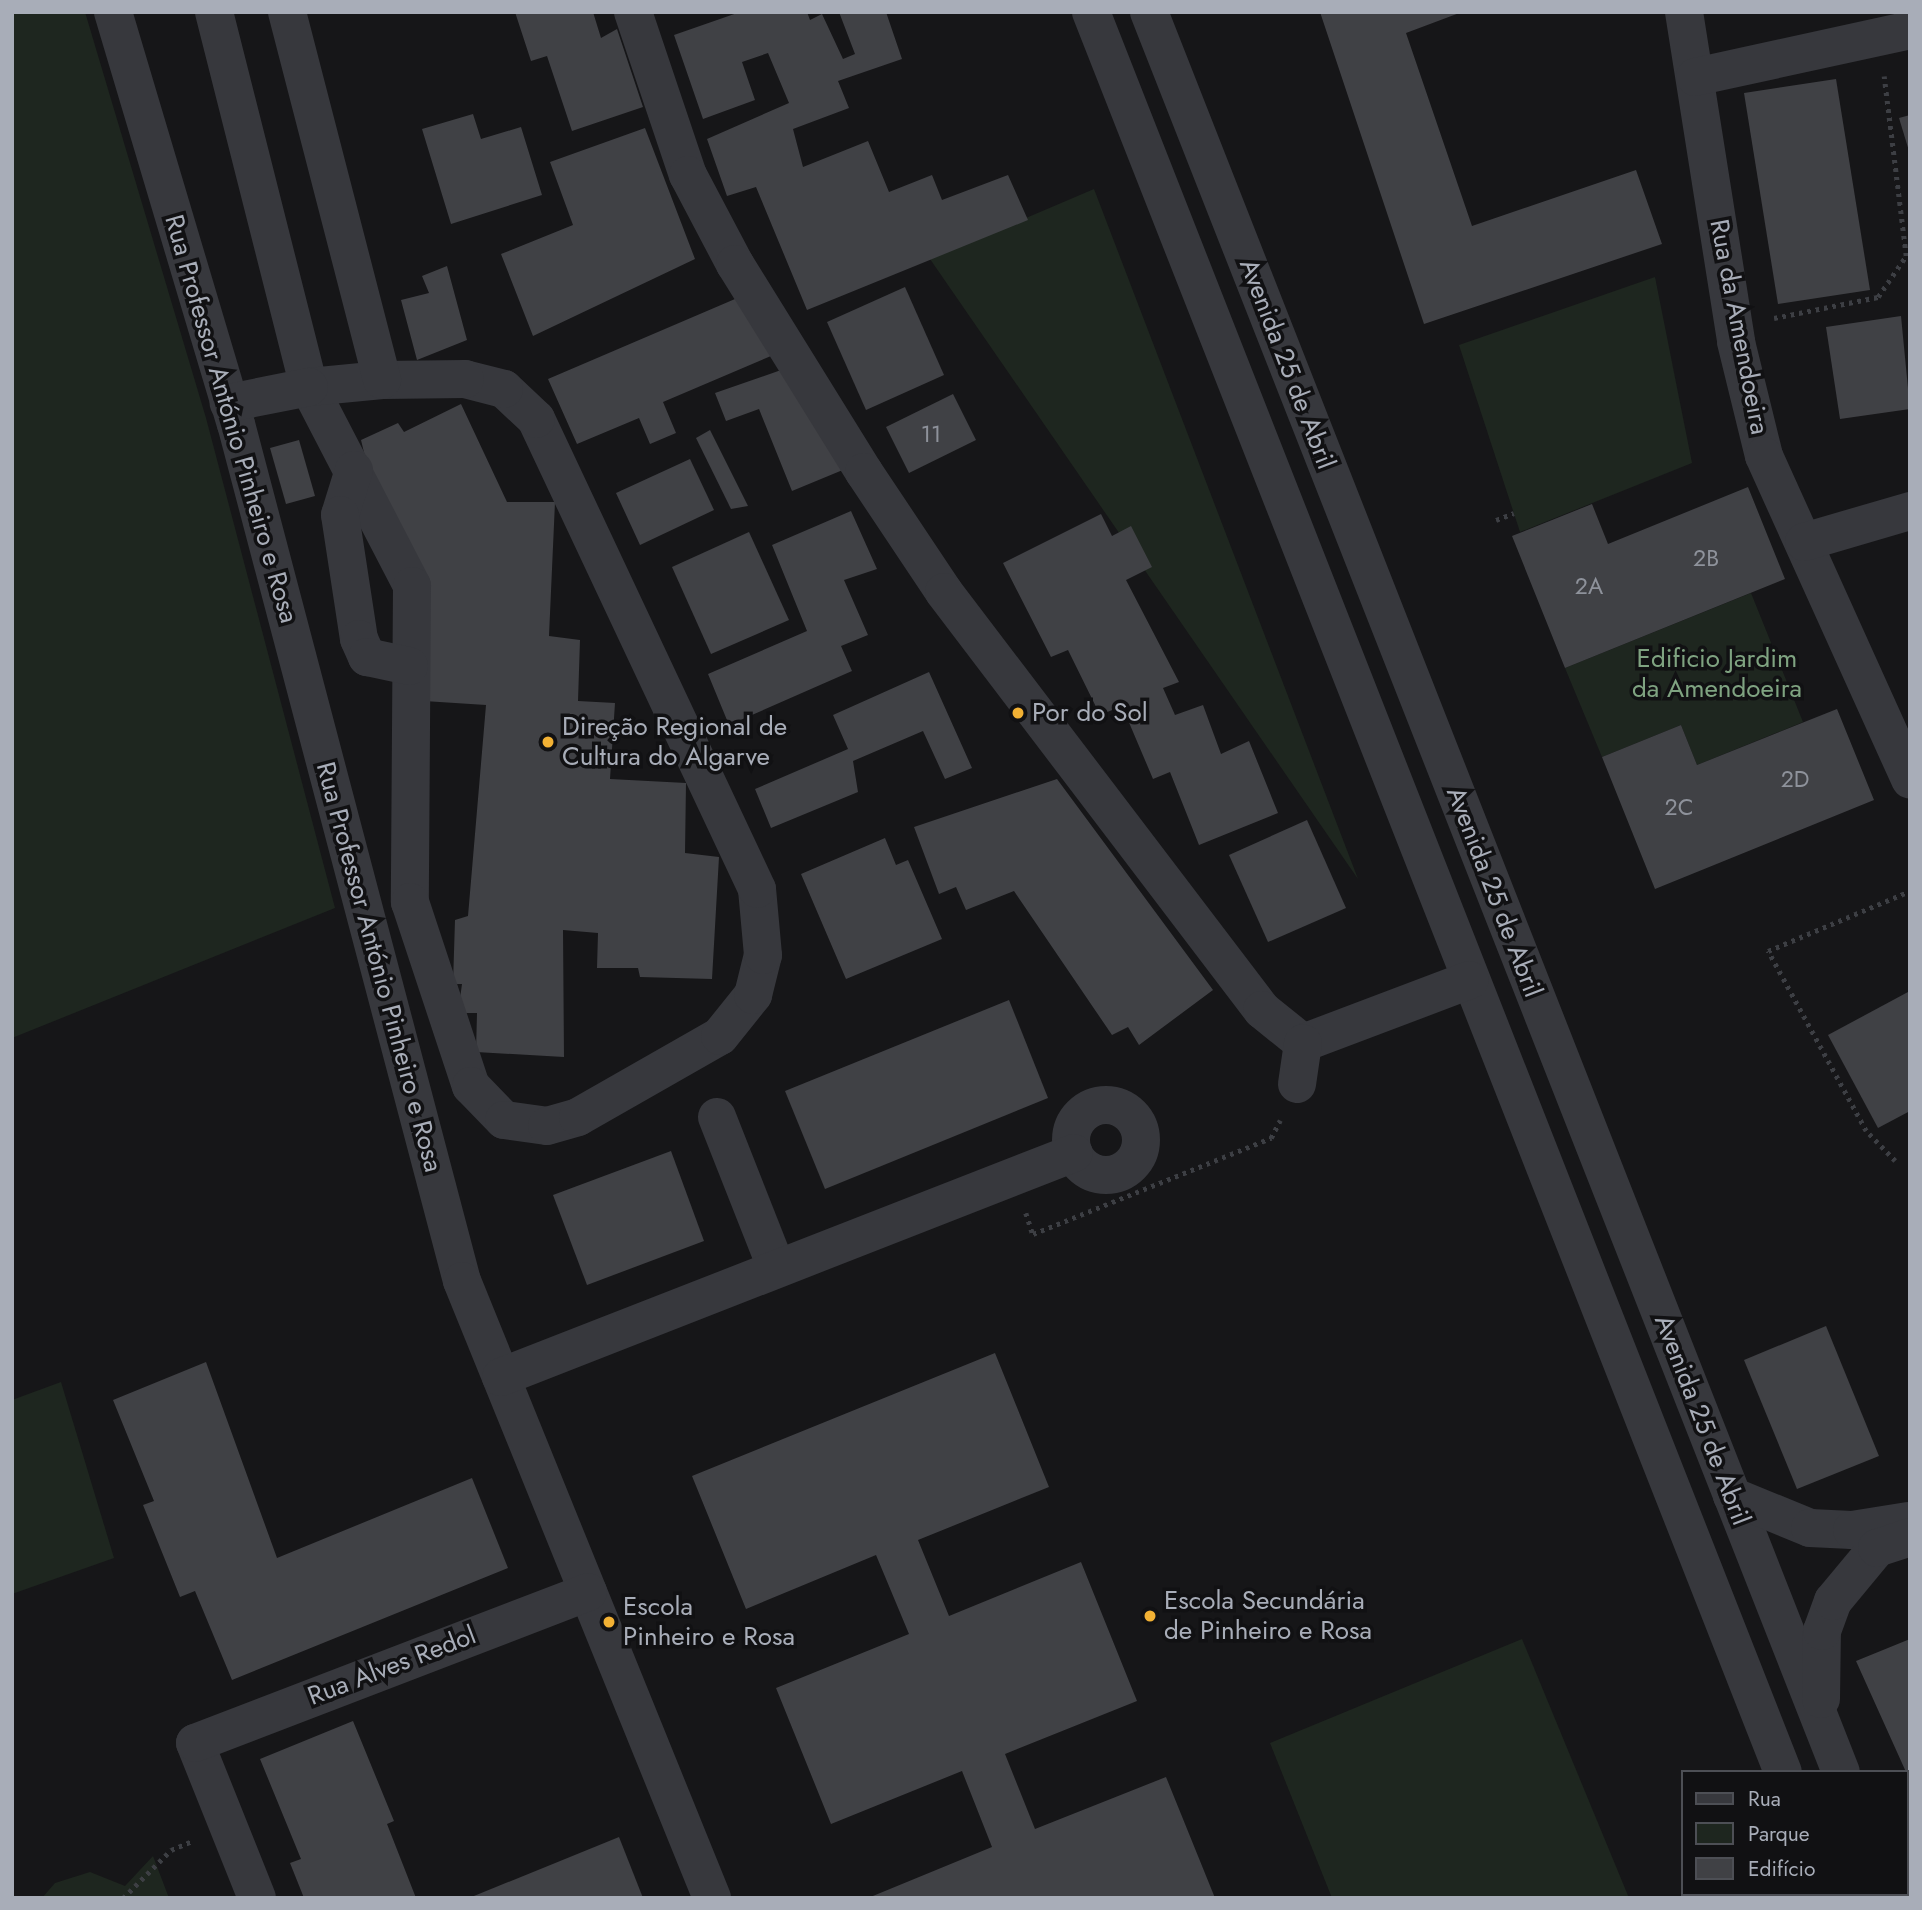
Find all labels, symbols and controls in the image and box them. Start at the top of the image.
street label: Rua Professor António Pinheiro e Rosa [158,211,304,627]
street label: Rua da Amendoeira [1703,217,1775,437]
street label: Avenida 25 de Abril [1233,254,1341,474]
house number: 11 [921,420,941,448]
house number: 2B [1693,544,1719,572]
house number: 2A [1575,572,1603,600]
park label: Edificio Jardim da Amendoeira [1632,643,1802,704]
place label: Por do Sol [1032,697,1148,729]
marker: Por do Sol [1010,705,1026,721]
place label: Direção Regional de Cultura do Algarve [562,711,787,772]
marker: Direção Regional de Cultura do Algarve [540,734,556,750]
street label: Rua Professor António Pinheiro e Rosa [309,759,449,1175]
house number: 2D [1781,765,1809,793]
street label: Avenida 25 de Abril [1440,782,1548,1002]
house number: 2C [1665,793,1693,821]
street label: Avenida 25 de Abril [1648,1310,1756,1530]
place label: Escola Secundária de Pinheiro e Rosa [1164,1585,1372,1646]
place label: Escola Pinheiro e Rosa [623,1591,795,1652]
marker: Escola Secundária de Pinheiro e Rosa [1142,1608,1158,1624]
marker: Escola Pinheiro e Rosa [601,1614,617,1630]
street label: Rua Alves Redol [304,1620,480,1712]
legend [1680,1770,1908,1896]
text: Rua [1748,1784,1781,1814]
text: Parque [1748,1819,1810,1849]
text: Edifício [1748,1854,1815,1884]

